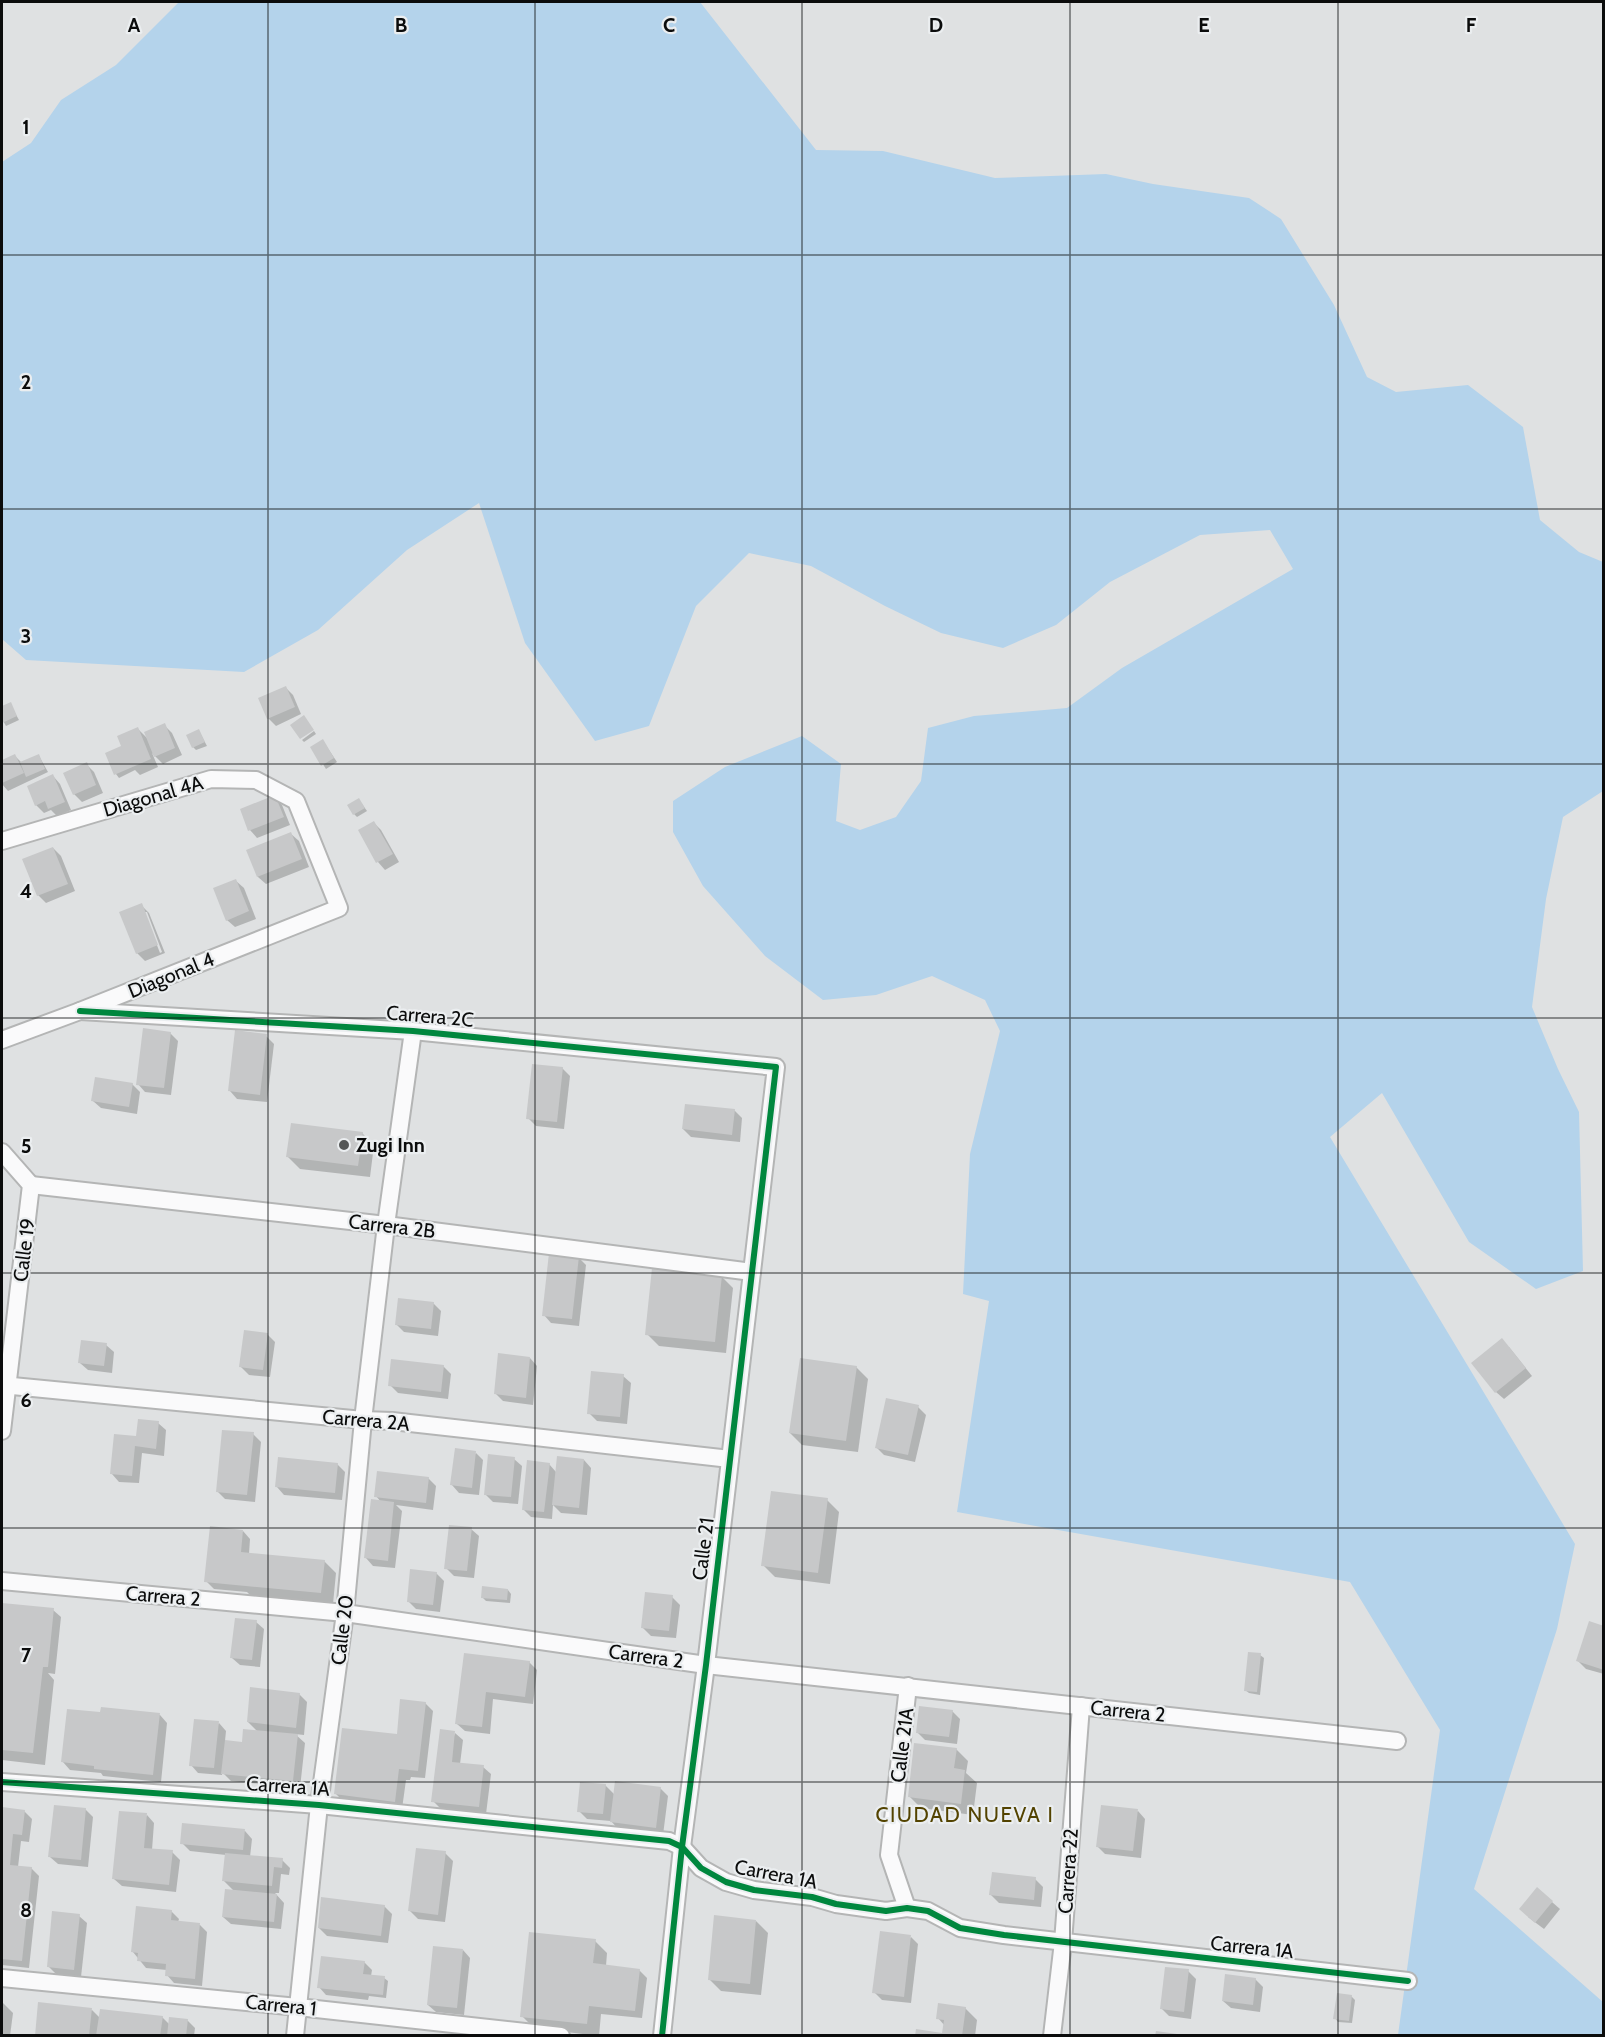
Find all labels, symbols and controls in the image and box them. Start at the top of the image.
text: A [128,13,141,37]
text: B [395,13,407,37]
text: C [663,13,675,37]
text: D [929,13,943,37]
text: E [1198,13,1210,37]
text: F [1466,13,1477,37]
text: 1 [22,115,30,139]
text: 2 [21,370,31,394]
text: 3 [21,624,31,648]
street label: Diagonal 4A [100,770,206,822]
text: 4 [20,879,32,903]
street label: Diagonal 4 [124,947,218,1003]
street label: Carrera 2C [385,1000,475,1032]
place label: Zugi Inn [356,1133,425,1157]
text: 5 [21,1134,31,1158]
marker: Zugi Inn [337,1138,351,1152]
street label: Carrera 2B [347,1209,437,1243]
street label: Calle 19 [8,1217,40,1283]
text: 6 [20,1388,32,1412]
street label: Carrera 2A [321,1404,411,1436]
street label: Calle 21 [687,1516,719,1582]
street label: Carrera 2 [124,1581,202,1611]
street label: Calle 20 [326,1594,358,1666]
street label: Carrera 2 [607,1639,685,1673]
text: 7 [21,1643,32,1667]
street label: Carrera 2 [1089,1695,1167,1727]
street label: Calle 21A [885,1705,919,1784]
street label: Carrera 1A [245,1771,331,1801]
district label: CIUDAD NUEVA I [876,1802,1054,1827]
street label: Carrera 22 [1053,1827,1083,1915]
street label: Carrera 1A [733,1854,820,1894]
text: 8 [20,1898,32,1922]
street label: Carrera 1A [1209,1931,1296,1963]
street label: Carrera 1 [244,1989,318,2021]

